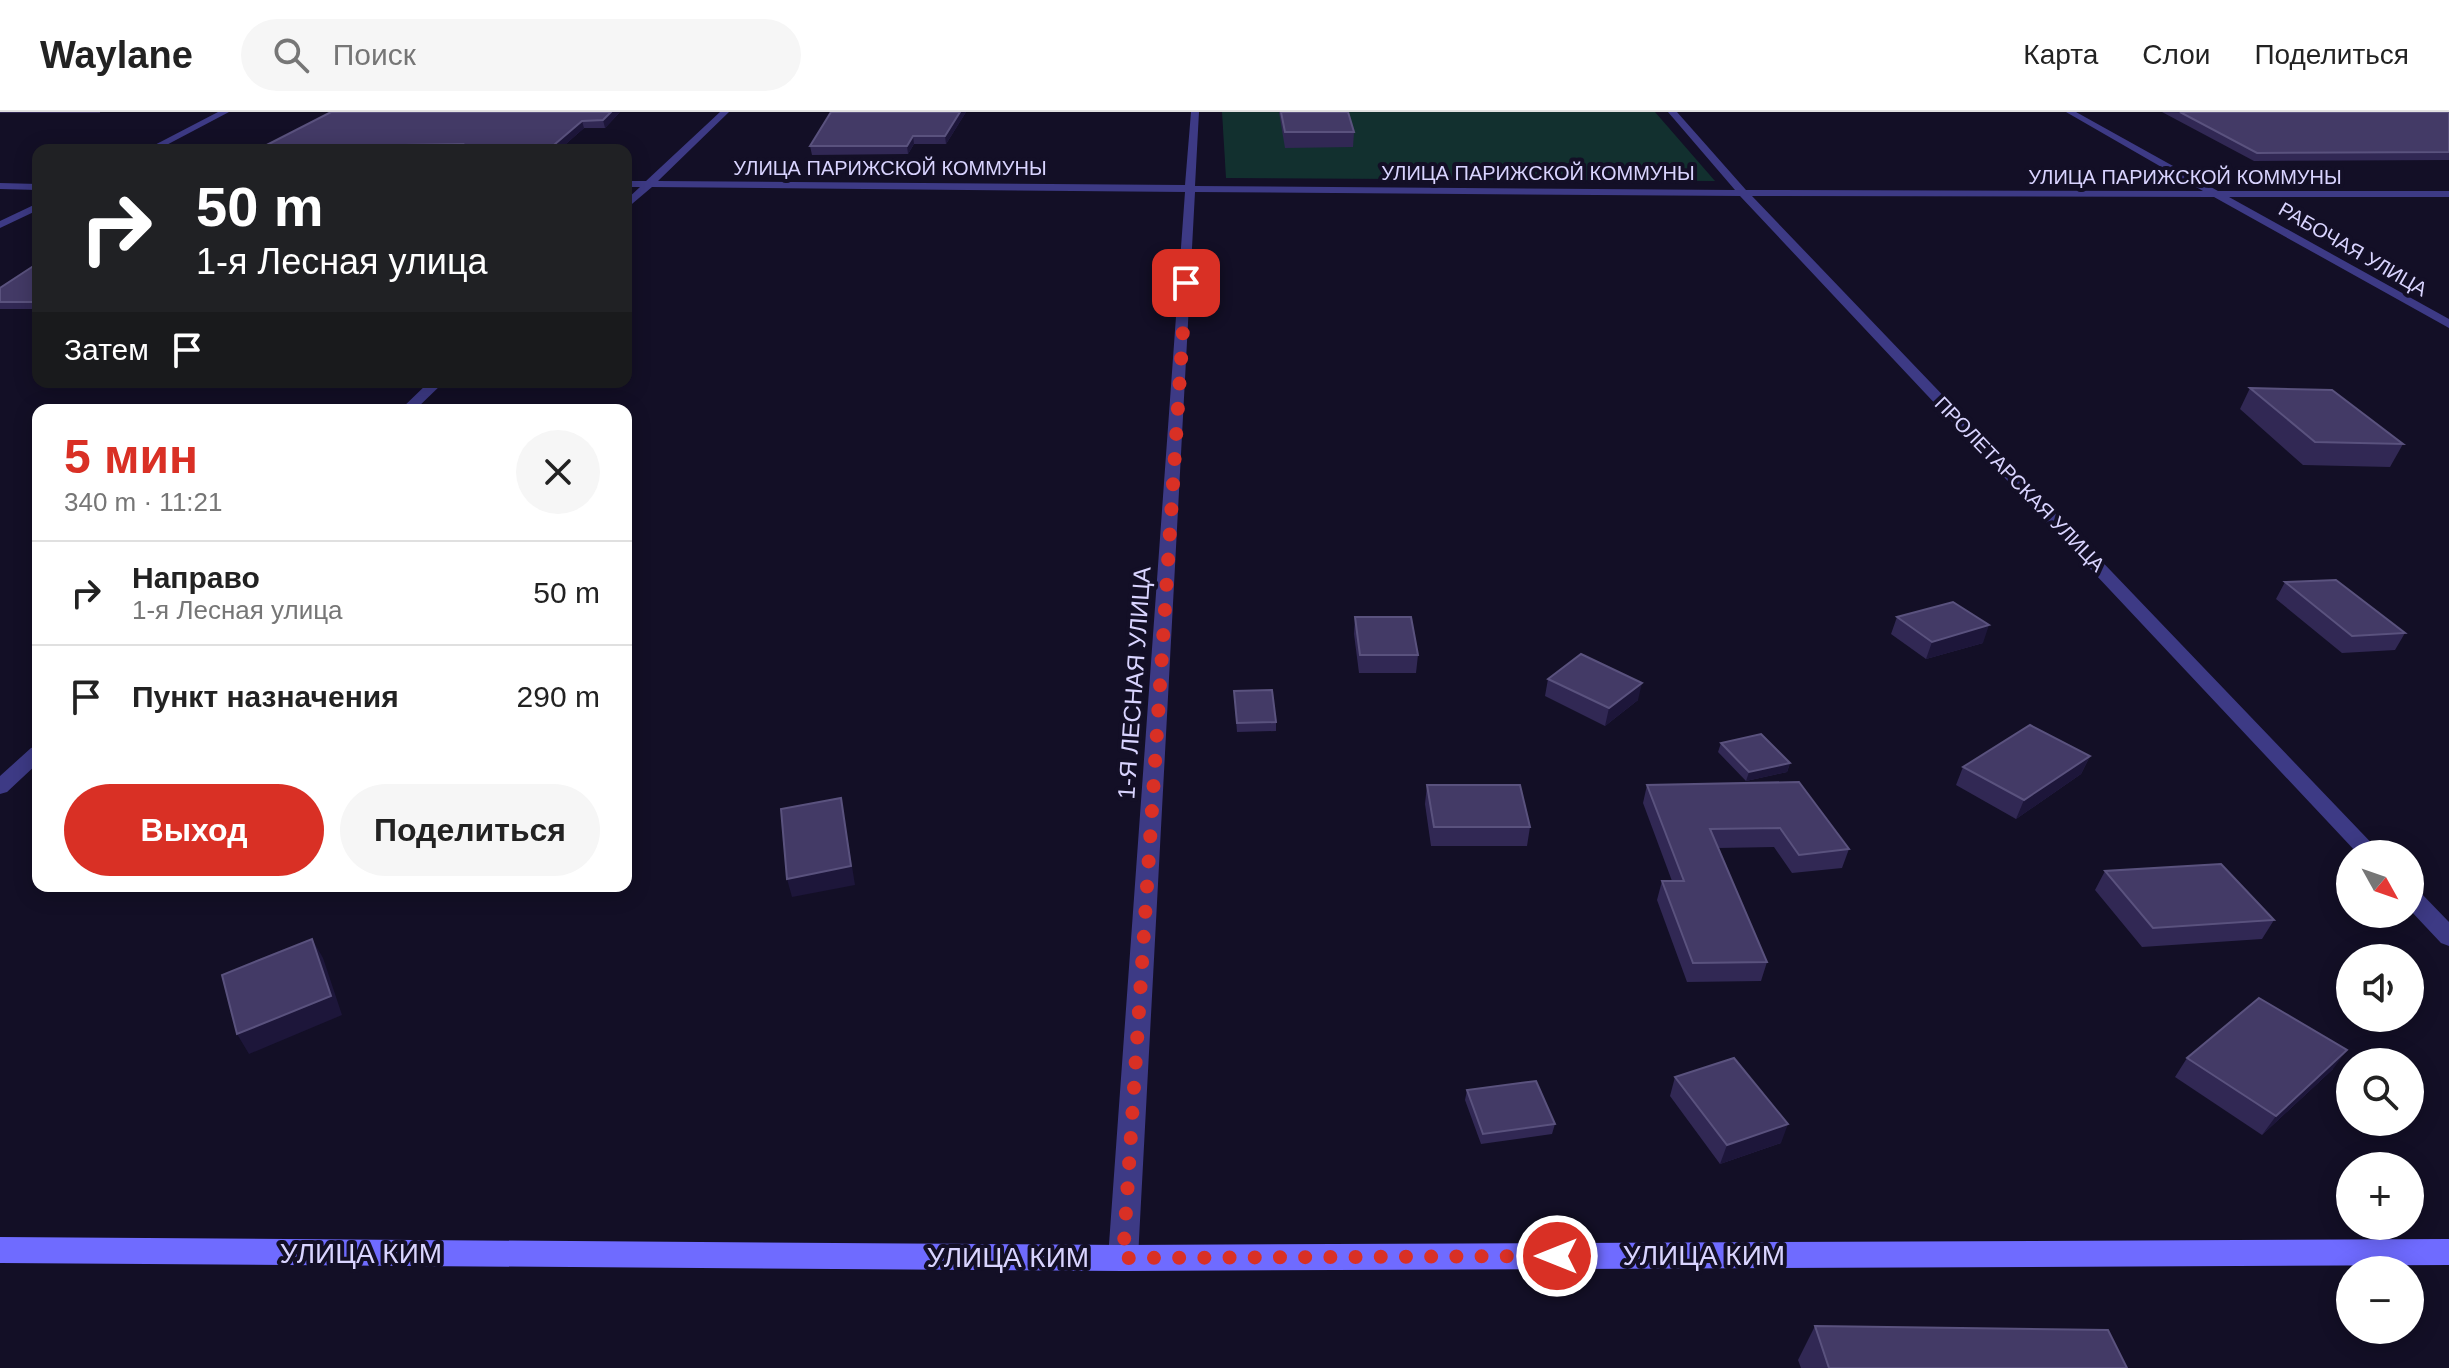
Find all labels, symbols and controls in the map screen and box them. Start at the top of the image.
search box [241,19,801,91]
icon: search [269,33,313,77]
text: Waylane [40,34,193,76]
text: Поиск [333,38,416,71]
text: Карта [2023,39,2098,70]
text: Слои [2142,39,2210,70]
text: Поделиться [2254,39,2409,70]
street label: УЛИЦА ПАРИЖСКОЙ КОММУНЫ [733,156,1047,179]
street label: УЛИЦА ПАРИЖСКОЙ КОММУНЫ [1381,161,1695,184]
street label: УЛИЦА ПАРИЖСКОЙ КОММУНЫ [2028,165,2342,188]
text: 50 m [196,175,324,238]
icon: right [64,176,168,280]
street label: РАБОЧАЯ УЛИЦА [2275,198,2432,301]
text: 1-я Лесная улица [196,241,488,282]
pin [1152,249,1220,317]
icon: arrive [1164,261,1208,305]
icon: arrive [165,328,209,372]
text: Затем [64,333,149,366]
street label: ПРОЛЕТАРСКАЯ УЛИЦА [1931,392,2110,576]
text: 5 мин [64,430,198,483]
button: close [516,430,600,514]
text: 340 m · 11:21 [64,487,223,517]
text: Направо [132,561,260,594]
street label: 1-Я ЛЕСНАЯ УЛИЦА [1112,566,1156,800]
icon: right [64,571,108,615]
text: 50 m [533,576,600,609]
text: 1-я Лесная улица [132,595,343,625]
icon: arrive [64,675,108,719]
text: Пункт назначения [132,680,399,713]
text: 290 m [517,680,600,713]
button: Выход [64,784,324,876]
button: Поделиться [340,784,600,876]
north arrow [2336,840,2424,928]
map controls [2336,840,2424,1344]
button: sound [2336,944,2424,1032]
button: search [2336,1048,2424,1136]
button: + [2336,1152,2424,1240]
position arrow [1515,1214,1599,1298]
street label: УЛИЦА КИМ [280,1238,442,1269]
street label: УЛИЦА КИМ [1623,1240,1785,1271]
street label: УЛИЦА КИМ [927,1242,1089,1273]
button: − [2336,1256,2424,1344]

